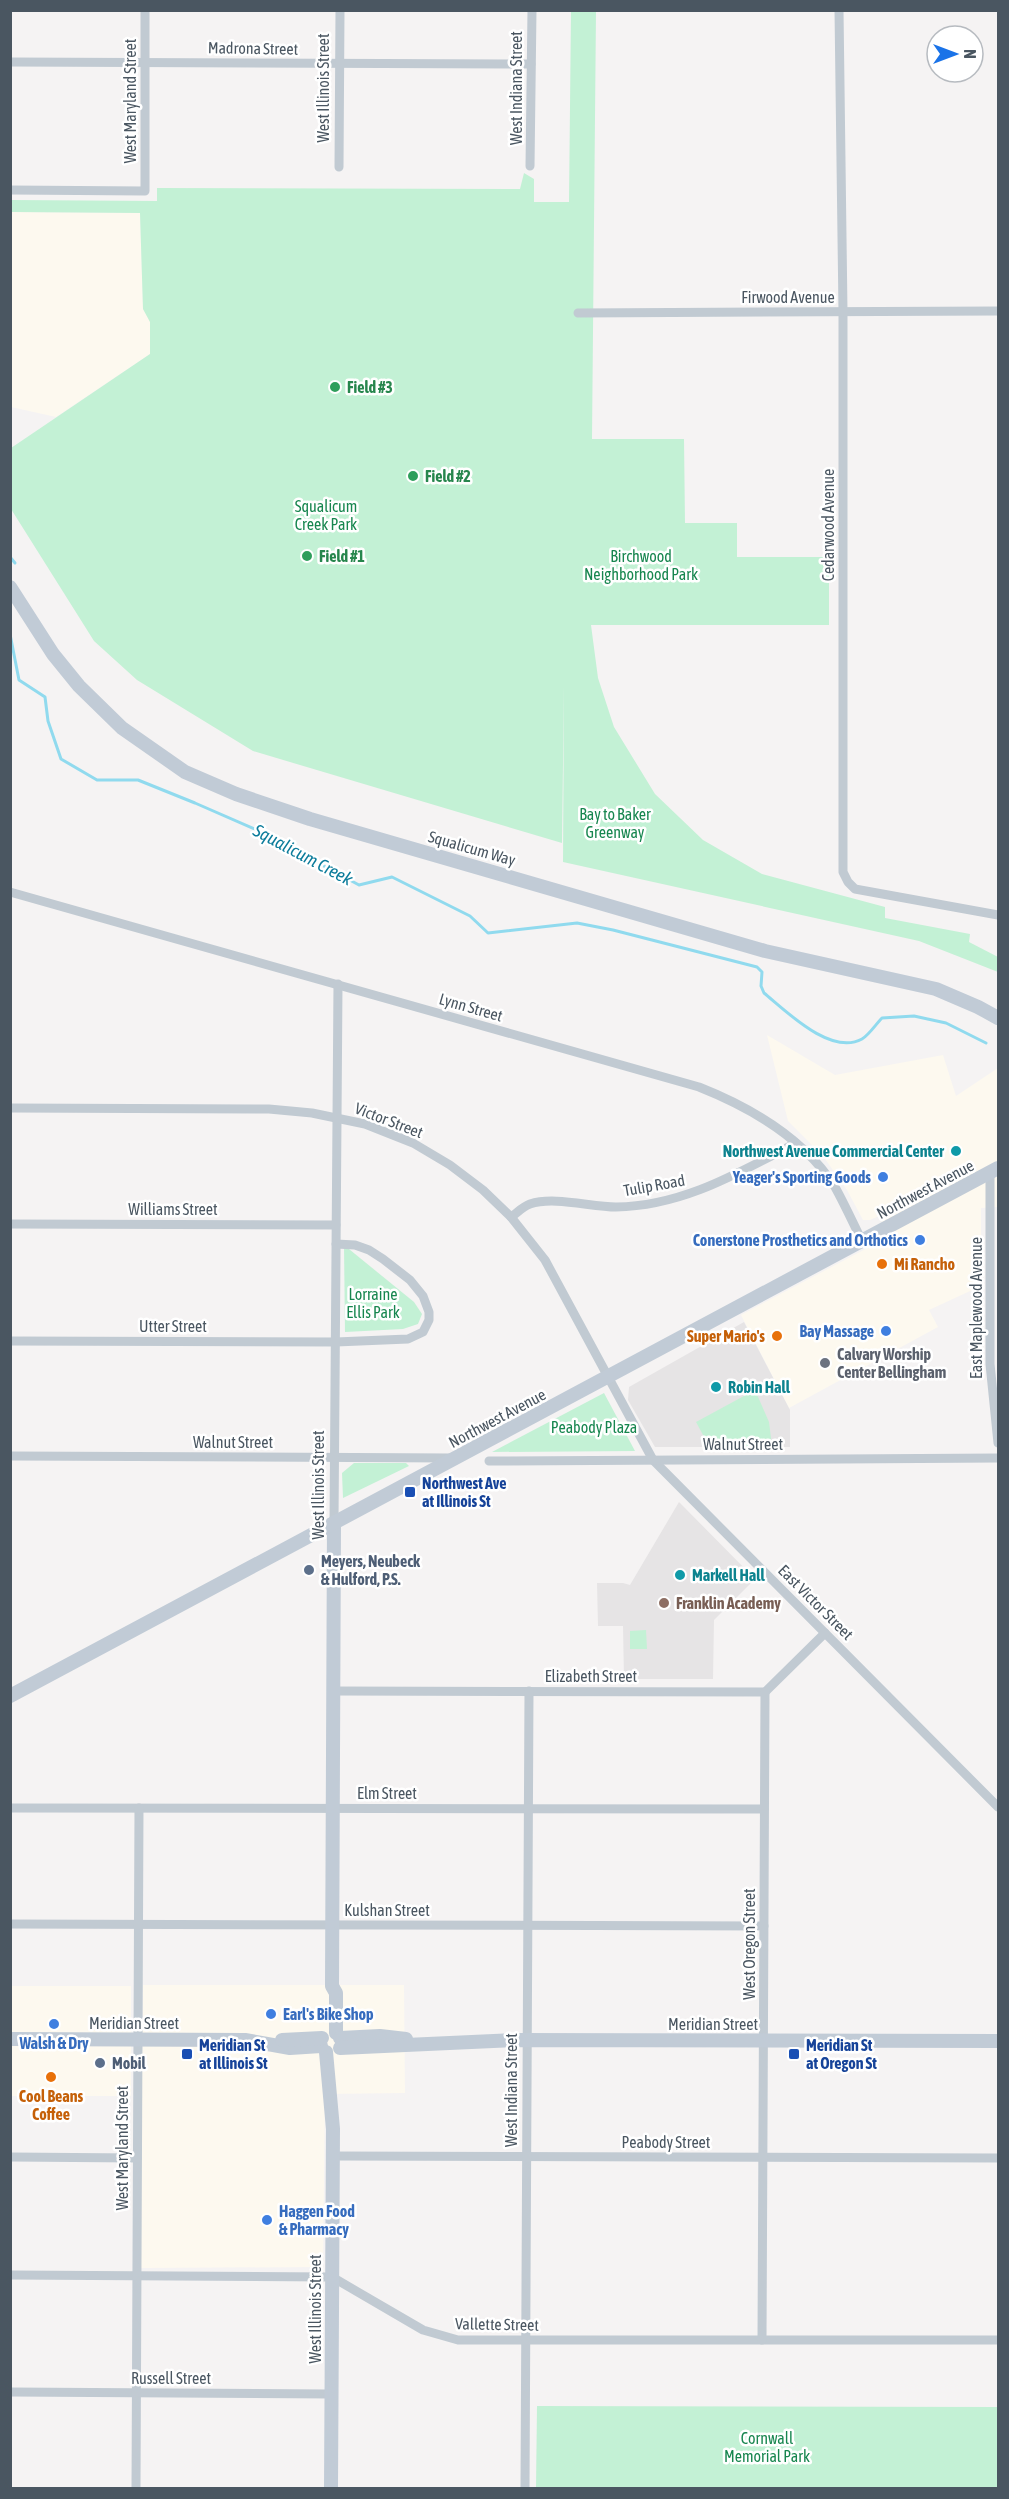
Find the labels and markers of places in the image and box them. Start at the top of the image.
place label: Field #3 [347,378,393,396]
marker: Field #3 [328,380,342,394]
place label: Field #2 [425,467,471,485]
marker: Field #2 [406,469,420,483]
place label: Field #1 [319,547,365,565]
marker: Field #1 [300,549,314,563]
place label: Northwest Avenue Commercial Center [723,1142,944,1160]
marker: Northwest Avenue Commercial Center [949,1144,963,1158]
place label: Yeager's Sporting Goods [732,1168,871,1186]
marker: Yeager's Sporting Goods [876,1170,890,1184]
place label: Conerstone Prosthetics and Orthotics [693,1231,908,1249]
marker: Conerstone Prosthetics and Orthotics [913,1233,927,1247]
place label: Mi Rancho [894,1255,955,1273]
marker: Mi Rancho [875,1257,889,1271]
place label: Bay Massage [799,1322,874,1340]
marker: Bay Massage [879,1324,893,1338]
place label: Super Mario's [687,1327,765,1345]
marker: Super Mario's [770,1329,784,1343]
place label: Calvary Worship Center Bellingham [837,1345,946,1381]
marker: Calvary Worship Center Bellingham [818,1356,832,1370]
place label: Robin Hall [728,1378,791,1396]
marker: Robin Hall [709,1380,723,1394]
place label: Northwest Ave at Illinois St [422,1474,507,1510]
marker: Northwest Ave at Illinois St [403,1485,417,1499]
place label: Meyers, Neubeck & Hulford, P.S. [321,1552,421,1588]
marker: Meyers, Neubeck & Hulford, P.S. [302,1563,316,1577]
place label: Markell Hall [692,1566,766,1584]
marker: Markell Hall [673,1568,687,1582]
place label: Franklin Academy [676,1594,781,1612]
marker: Franklin Academy [657,1596,671,1610]
place label: Earl's Bike Shop [283,2005,374,2023]
marker: Earl's Bike Shop [264,2007,278,2021]
marker: Walsh & Dry [47,2017,61,2031]
place label: Walsh & Dry [18,2034,89,2052]
place label: Meridian St at Illinois St [199,2036,268,2072]
place label: Meridian St at Oregon St [806,2036,877,2072]
marker: Meridian St at Illinois St [180,2047,194,2061]
marker: Meridian St at Oregon St [787,2047,801,2061]
place label: Mobil [112,2054,147,2072]
marker: Mobil [93,2056,107,2070]
marker: Cool Beans Coffee [44,2070,58,2084]
place label: Cool Beans Coffee [19,2087,84,2123]
place label: Haggen Food & Pharmacy [279,2202,355,2238]
marker: Haggen Food & Pharmacy [260,2213,274,2227]

